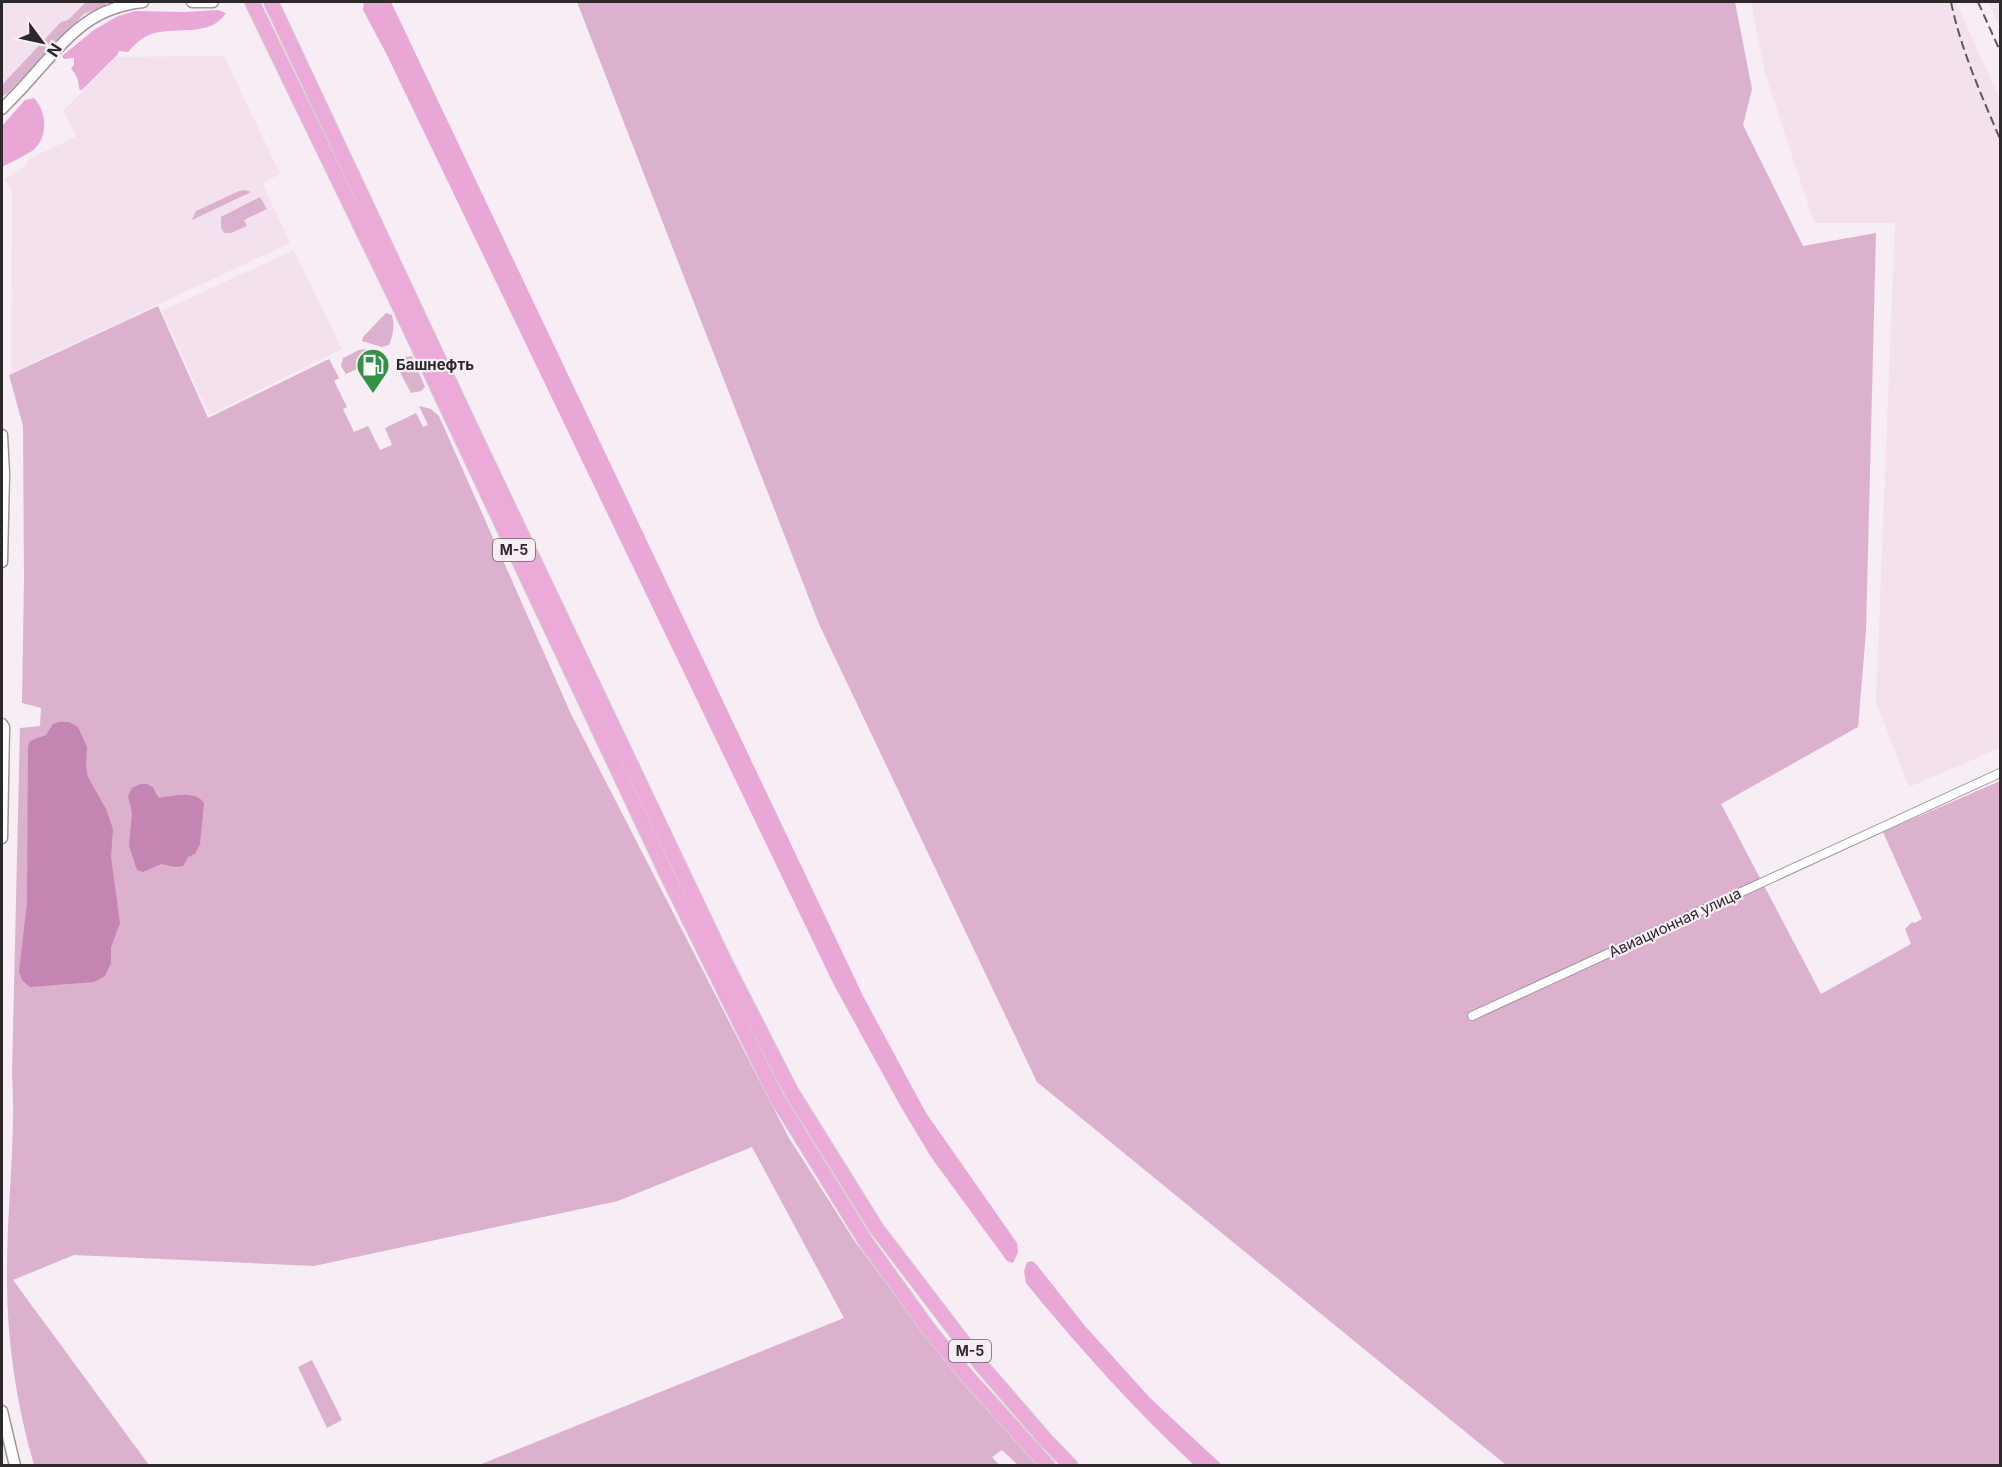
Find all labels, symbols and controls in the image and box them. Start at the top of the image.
north arrow [12,12,72,72]
text: N [43,40,66,61]
fuel station icon: Башнефть [355,347,391,394]
place label: Башнефть [396,355,474,374]
road number: М-5 [493,539,535,561]
street label: Авиационная улица [1605,883,1744,962]
road number: М-5 [949,1340,991,1362]

